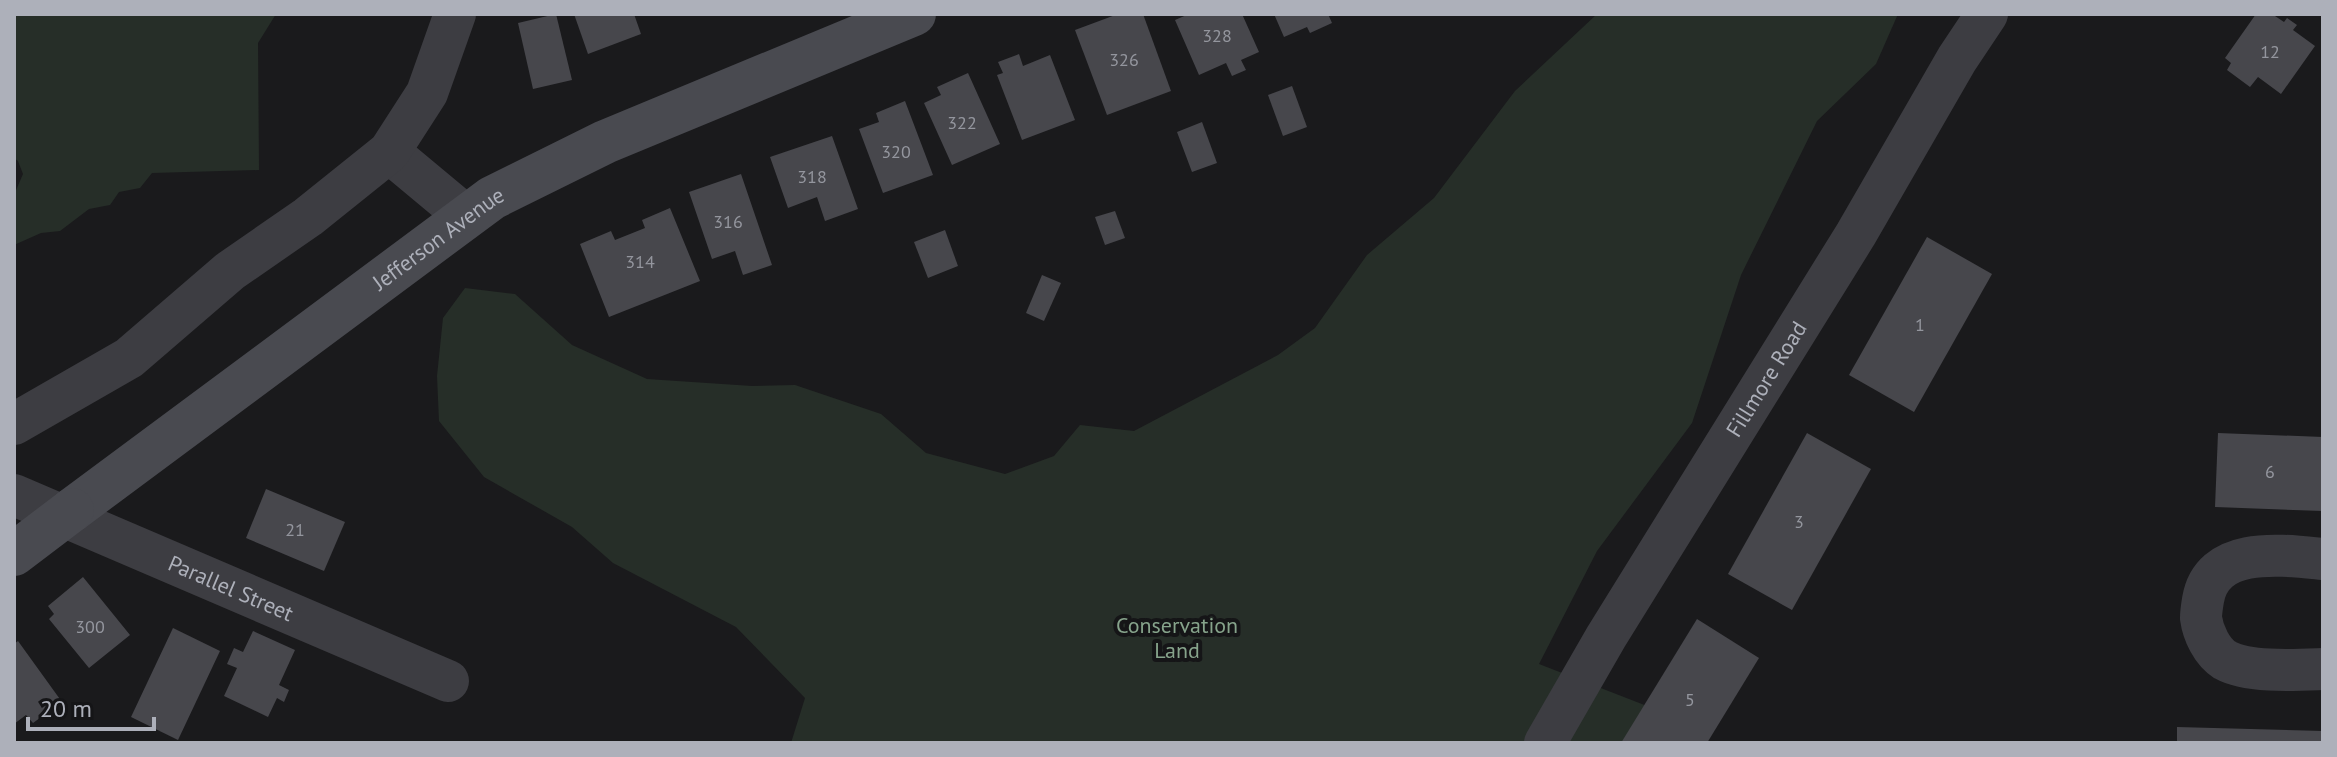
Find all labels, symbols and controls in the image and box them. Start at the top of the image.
house number: 328 [1202,24,1232,47]
house number: 12 [2260,40,2280,63]
house number: 326 [1109,48,1139,71]
house number: 322 [947,111,977,134]
house number: 320 [881,140,911,163]
house number: 318 [797,165,827,188]
street label: Jefferson Avenue [366,180,508,297]
house number: 316 [713,210,743,233]
house number: 314 [625,250,655,273]
house number: 1 [1915,313,1925,336]
street label: Fillmore Road [1720,316,1813,442]
house number: 6 [2265,460,2275,483]
house number: 3 [1794,510,1804,533]
house number: 21 [285,518,305,541]
street label: Parallel Street [164,549,298,627]
park label: Conservation Land [1116,611,1238,664]
house number: 300 [75,615,105,638]
scale bar [28,681,154,731]
house number: 5 [1685,688,1695,711]
text: 20 m [40,693,92,724]

